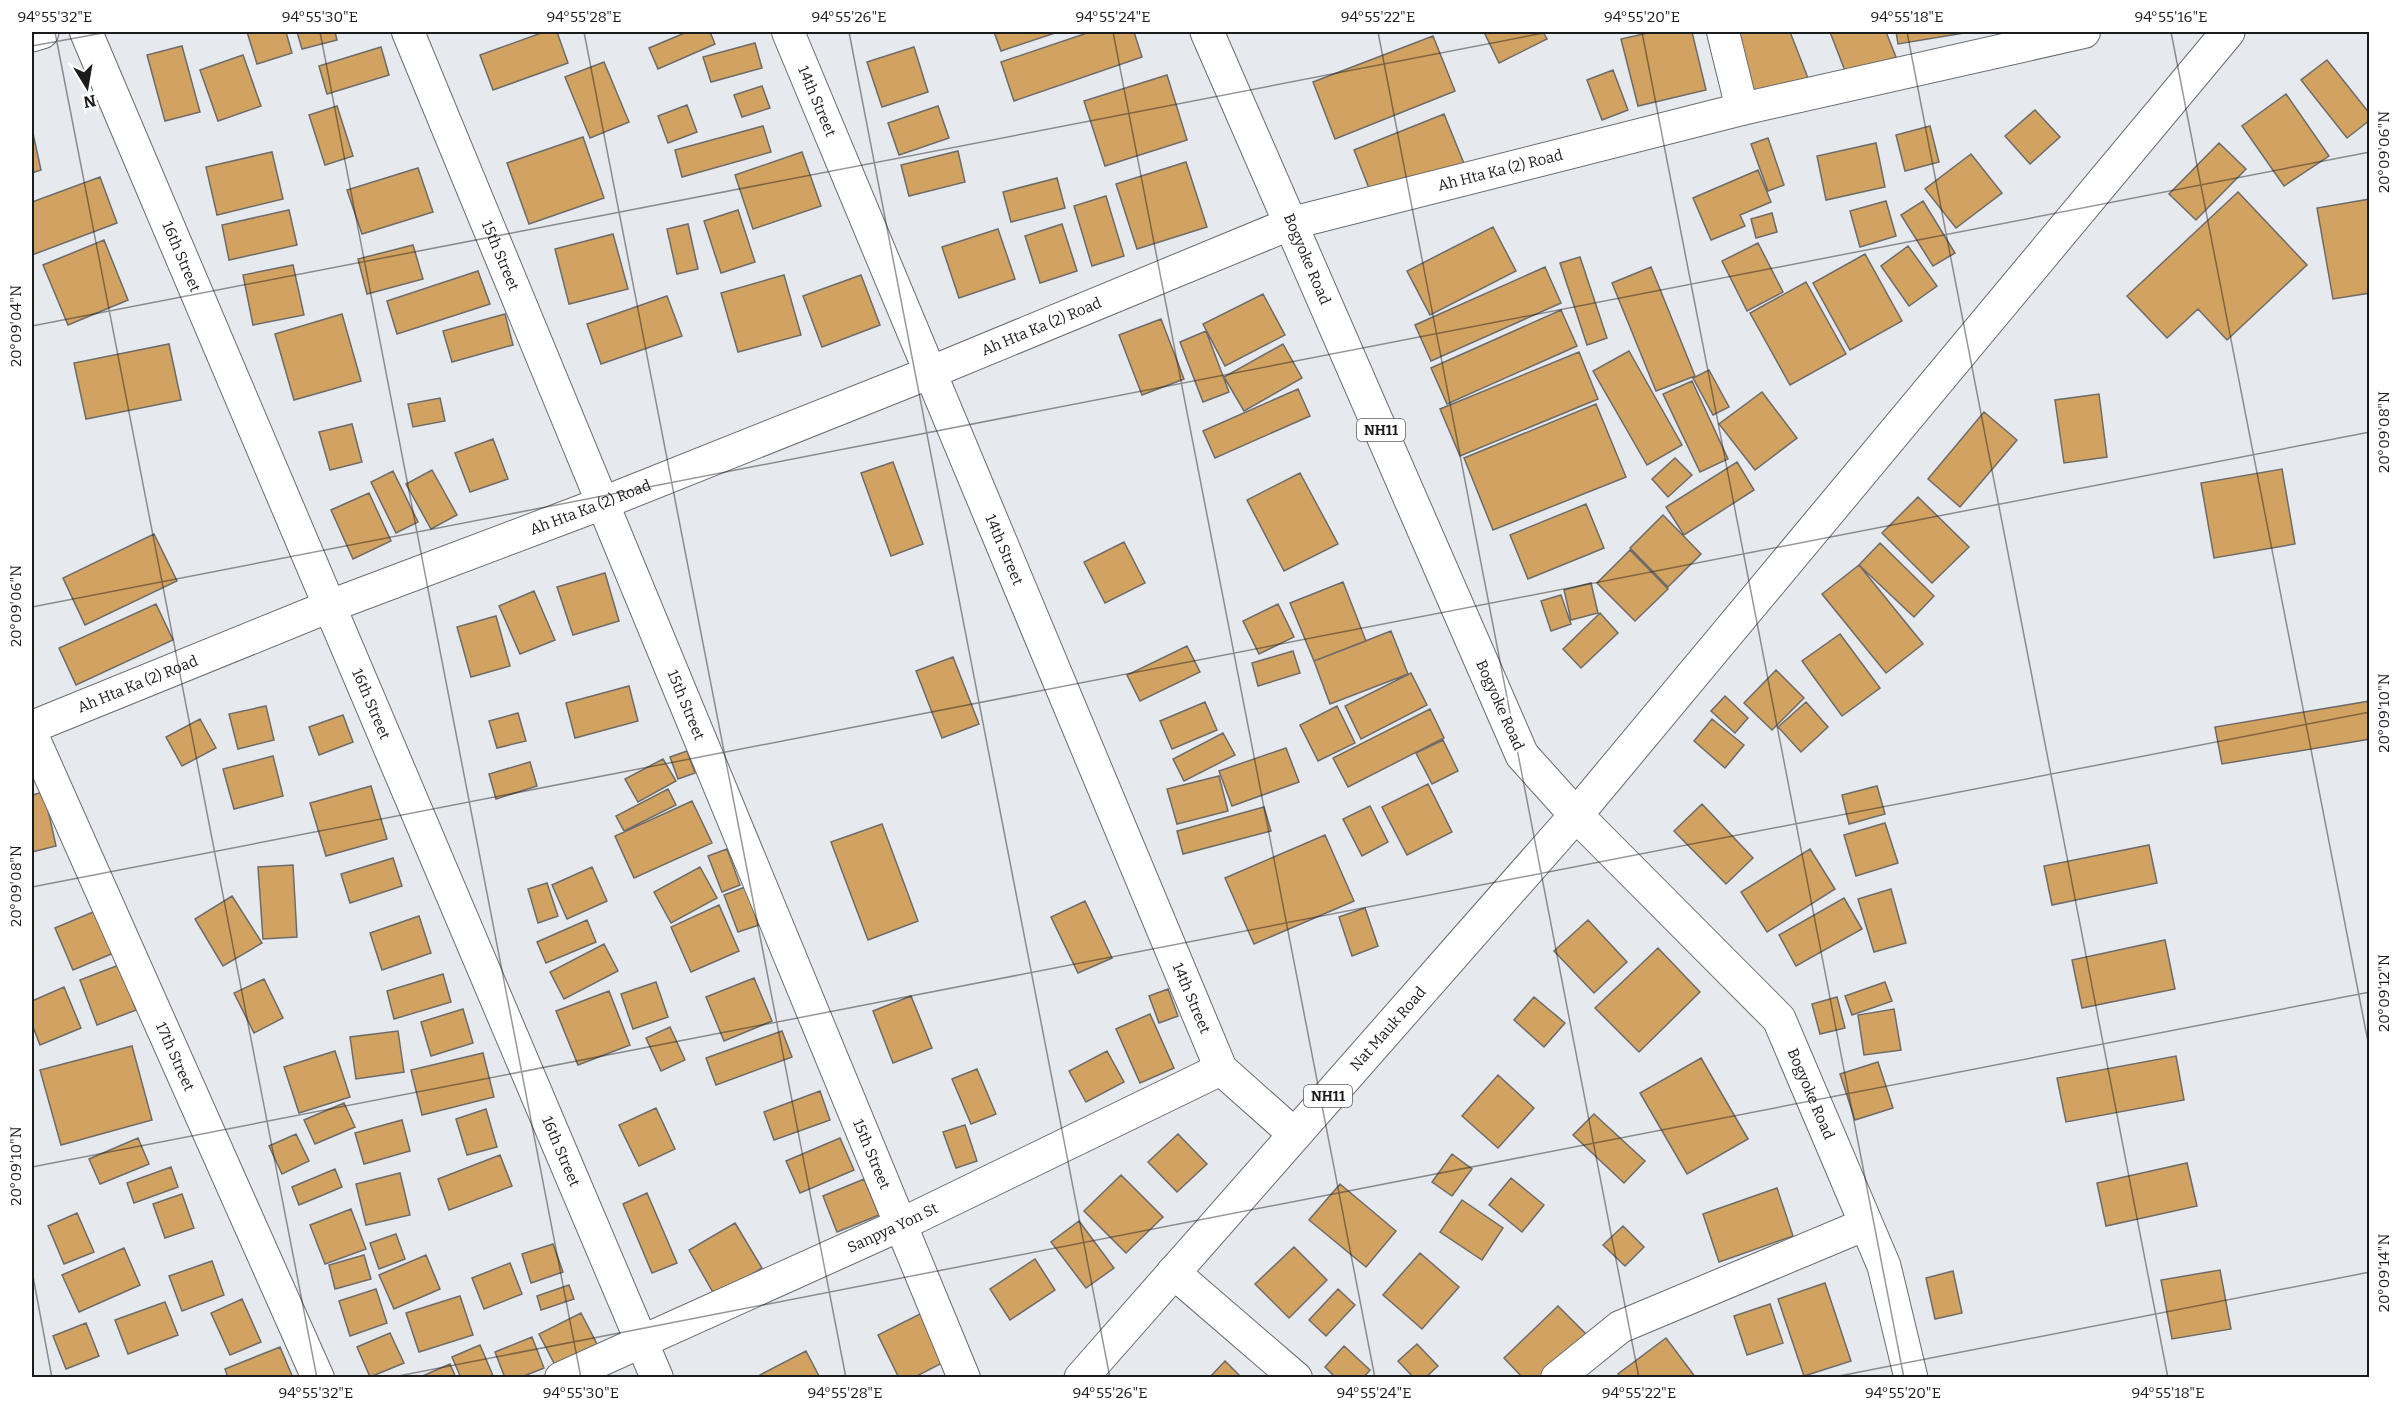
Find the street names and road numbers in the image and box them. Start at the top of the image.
street label: 14th Street [794,63,840,140]
street label: Ah Hta Ka (2) Road [1436,146,1565,195]
street label: Bogyoke Road [1280,211,1334,307]
street label: 15th Street [478,218,523,294]
street label: 16th Street [158,219,204,295]
street label: Ah Hta Ka (2) Road [979,294,1104,359]
road number: NH11 [1357,419,1405,441]
street label: Ah Hta Ka (2) Road [527,476,654,539]
street label: 14th Street [981,512,1027,588]
street label: Ah Hta Ka (2) Road [75,652,201,717]
street label: Bogyoke Road [1472,657,1528,753]
street label: 16th Street [348,666,394,743]
street label: 15th Street [663,667,709,743]
street label: 14th Street [1169,960,1214,1037]
street label: Nat Mauk Road [1346,983,1430,1074]
street label: 17th Street [152,1019,198,1094]
street label: Bogyoke Road [1783,1045,1838,1142]
road number: NH11 [1304,1085,1352,1107]
street label: 16th Street [538,1113,584,1190]
street label: 15th Street [849,1116,894,1192]
street label: Sanpya Yon St [845,1199,941,1257]

